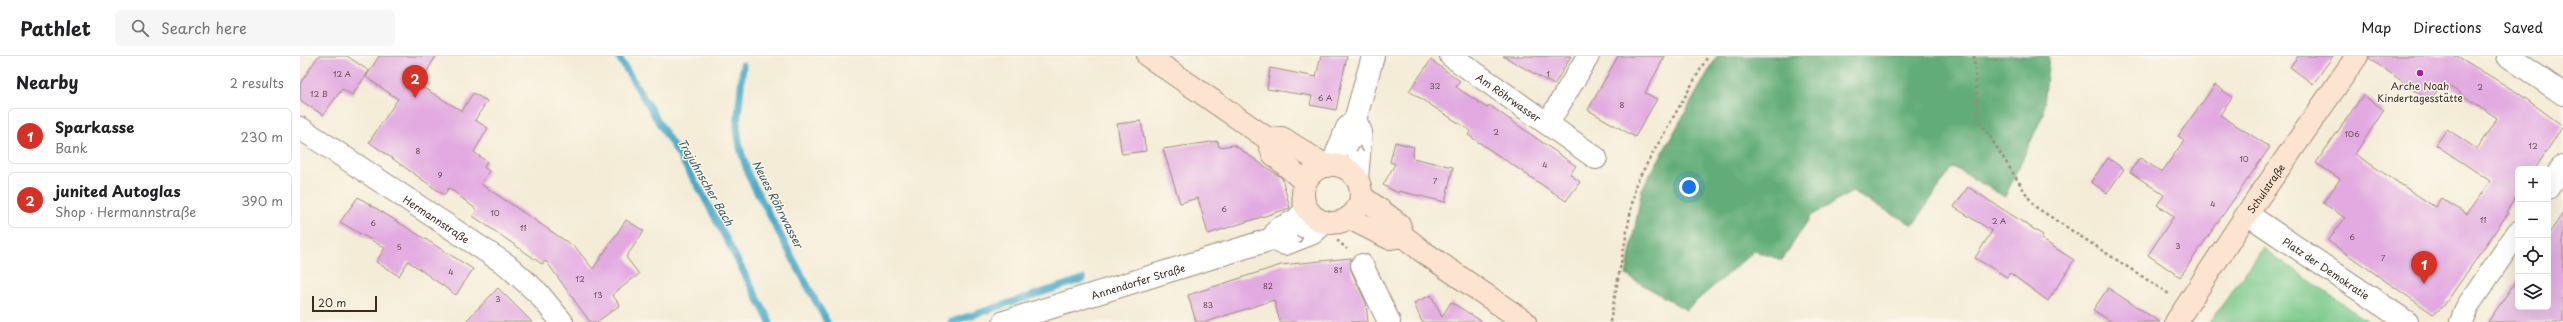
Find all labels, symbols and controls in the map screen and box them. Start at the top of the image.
search box [115,10,395,46]
text: Pathlet [20,14,91,42]
text: Search here [161,16,247,39]
icon: search [129,17,151,39]
text: Map [2361,17,2391,38]
text: Directions [2413,17,2481,38]
text: Saved [2503,17,2543,38]
pin: 2 [402,65,428,98]
house number: 12 A [333,68,351,80]
house number: 1 [1546,68,1550,80]
marker: Arche Noah Kindertagesstätte [2415,68,2425,78]
text: Nearby [16,69,78,95]
street label: Am Röhrwasser [1474,69,1545,125]
text: 2 results [230,73,284,92]
place label: Arche Noah Kindertagesstätte [2377,78,2463,105]
house number: 32 [1430,80,1441,92]
house number: 2 [2477,81,2483,93]
house number: 12 B [310,88,328,100]
house number: 6 A [1318,92,1332,104]
house number: 8 [1620,99,1625,111]
text: Sparkasse [55,115,134,138]
house number: 2 [1493,126,1499,138]
text: 1 [27,127,33,146]
text: 230 m [241,127,283,146]
house number: 106 [2344,128,2360,140]
water label: Trajuhnscher Bach [674,135,738,229]
text: Bank [55,138,88,157]
house number: 12 [2528,140,2538,152]
house number: 8 [416,145,421,157]
one-way arrow [1355,146,1364,152]
house number: 10 [2239,153,2249,165]
water label: Neues Röhrwasser [749,157,808,253]
house number: 4 [1542,159,1548,171]
street label: Schulstraße [2243,160,2288,216]
map controls [2515,166,2551,310]
button: + [2515,166,2551,202]
house number: 9 [438,169,443,181]
house number: 7 [1433,175,1438,187]
your location [1679,177,1699,197]
text: junited Autoglas [55,179,181,202]
text: 2 [25,191,35,210]
text: 390 m [241,191,283,210]
street label: Hermannstraße [401,191,473,246]
house number: 4 [2210,198,2216,210]
text: Shop · Hermannstraße [55,202,196,221]
button: − [2515,202,2551,238]
house number: 6 [1221,203,1227,215]
house number: 10 [490,207,500,219]
house number: 11 [2480,214,2486,226]
house number: 2 A [1992,215,2006,227]
house number: 6 [370,217,376,229]
house number: 11 [520,222,526,234]
house number: 6 [2349,231,2355,243]
street label: Platz der Demokratie [2280,233,2373,302]
one-way arrow [1296,235,1303,243]
button: locate [2515,238,2551,274]
house number: 3 [2175,240,2181,252]
house number: 5 [396,241,402,253]
pin: 1 [2411,251,2437,284]
house number: 7 [2381,252,2386,264]
street label: Annendorfer Straße [1089,259,1187,302]
house number: 81 [1334,264,1343,276]
house number: 4 [448,266,454,278]
house number: 12 [575,273,585,285]
button: layers [2515,274,2551,310]
house number: 82 [1263,280,1273,292]
house number: 13 [594,289,602,301]
house number: 3 [495,293,501,305]
scale bar [312,294,377,313]
text: 20 m [318,294,346,311]
house number: 83 [1203,299,1213,311]

